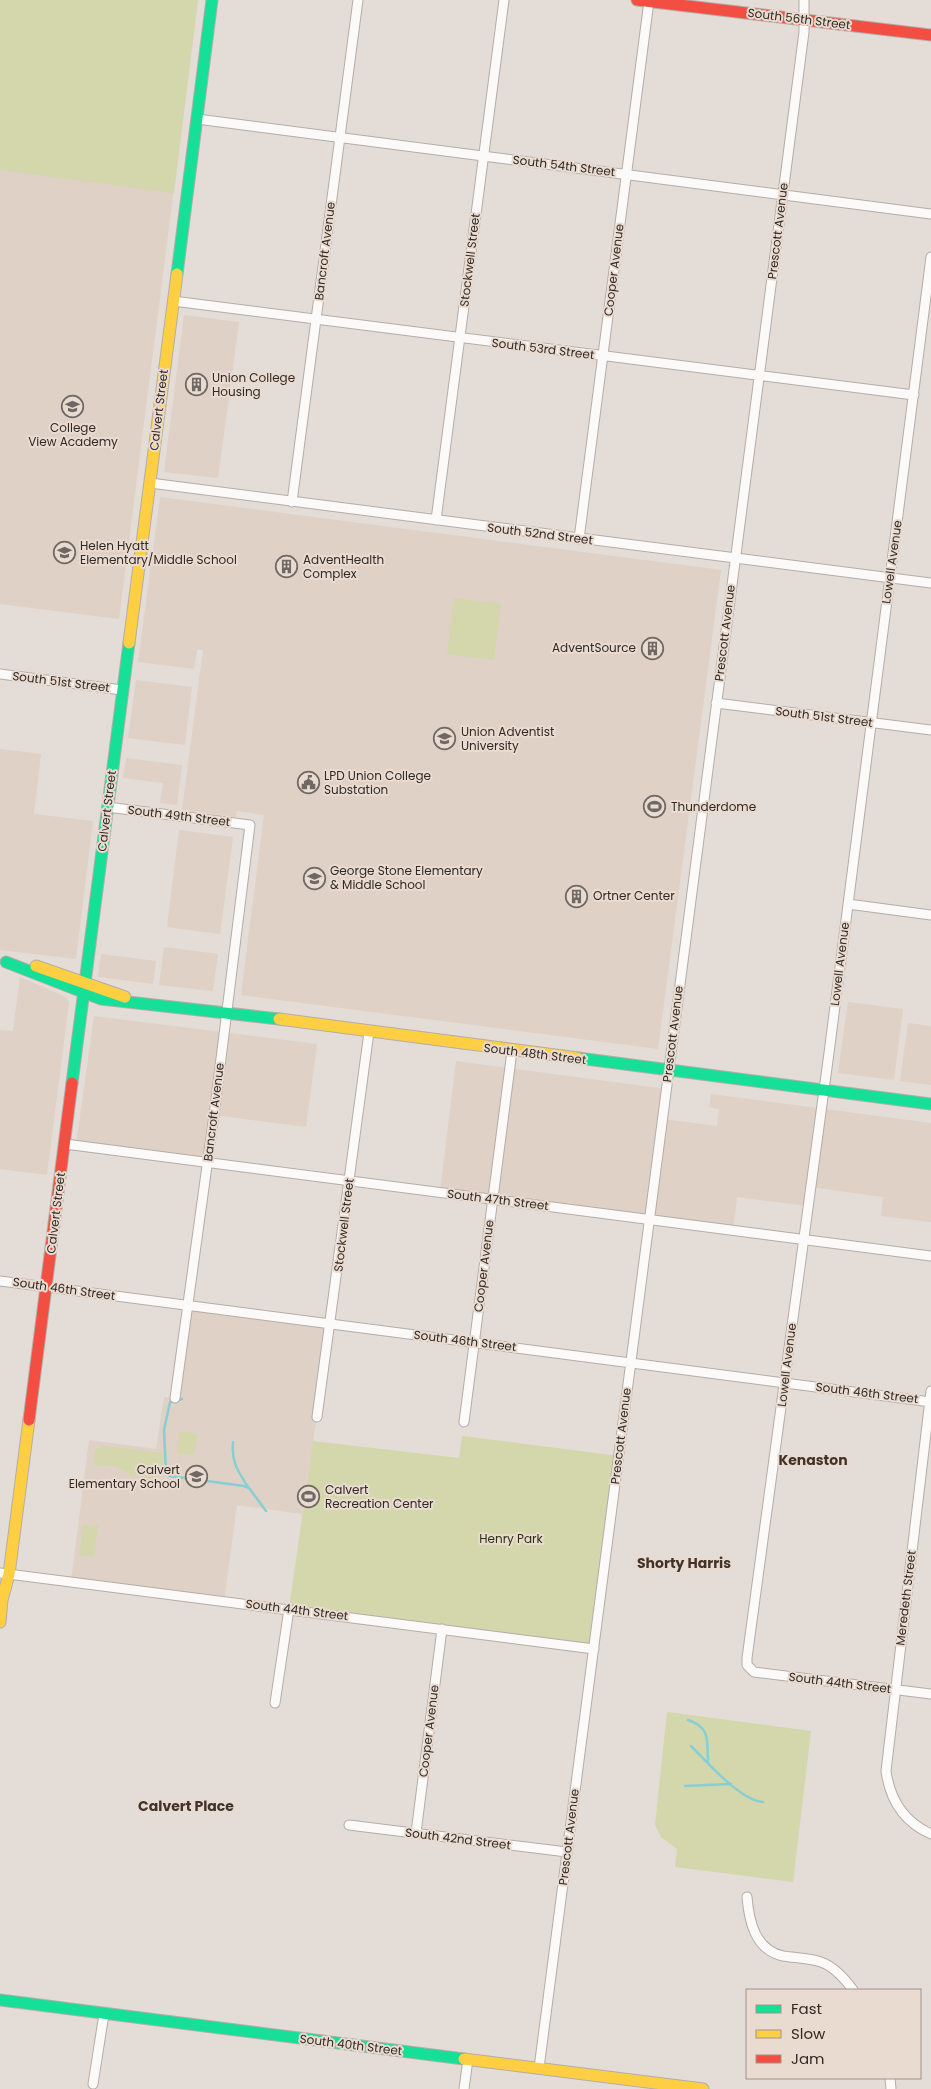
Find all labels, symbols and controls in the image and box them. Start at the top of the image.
street label: South 56th Street [747,4,851,33]
street label: South 54th Street [512,151,616,180]
street label: Prescott Avenue [763,182,792,280]
street label: Bancroft Avenue [310,201,339,301]
street label: Stockwell Street [455,212,484,308]
street label: Cooper Avenue [599,223,628,317]
street label: South 53rd Street [491,334,595,363]
street label: Calvert Street [145,368,172,452]
place label: Union College Housing [212,369,295,400]
building icon: Union College Housing [184,373,208,397]
school or university icon: College View Academy [61,395,85,419]
place label: College View Academy [28,419,118,450]
street label: South 52nd Street [486,519,594,548]
street label: Lowell Avenue [877,519,906,605]
place label: Helen Hyatt Elementary/Middle School [80,537,237,568]
school or university icon: Helen Hyatt Elementary/Middle School [52,541,76,565]
place label: AdventHealth Complex [303,551,384,582]
building icon: AdventHealth Complex [275,555,299,579]
street label: Prescott Avenue [710,584,739,682]
building icon: AdventSource [640,636,664,660]
place label: AdventSource [552,639,636,656]
street label: South 51st Street [11,667,111,696]
street label: South 51st Street [774,702,874,731]
place label: Union Adventist University [461,723,554,754]
school or university icon: Union Adventist University [433,727,457,751]
place label: LPD Union College Substation [324,767,431,798]
street label: Calvert Street [93,769,120,853]
public building icon: LPD Union College Substation [296,771,320,795]
sports icon: Thunderdome [643,795,667,819]
place label: Thunderdome [671,798,756,815]
street label: South 49th Street [127,801,231,830]
place label: George Stone Elementary & Middle School [330,862,483,893]
school or university icon: George Stone Elementary & Middle School [302,866,326,890]
building icon: Ortner Center [565,884,589,908]
place label: Ortner Center [593,887,675,904]
street label: Lowell Avenue [826,921,853,1007]
street label: Prescott Avenue [658,985,687,1083]
street label: South 48th Street [483,1039,587,1068]
street label: Bancroft Avenue [199,1062,228,1162]
street label: Calvert Street [42,1171,69,1255]
street label: Stockwell Street [329,1177,358,1273]
street label: South 47th Street [446,1185,550,1214]
street label: Cooper Avenue [469,1219,498,1313]
street label: South 46th Street [12,1273,116,1304]
street label: Lowell Avenue [773,1322,800,1408]
street label: South 46th Street [413,1326,517,1355]
street label: South 46th Street [815,1378,919,1407]
street label: Prescott Avenue [606,1387,635,1485]
district label: Kenaston [778,1450,848,1470]
place label: Calvert Elementary School [69,1461,180,1492]
school or university icon: Calvert Elementary School [184,1465,208,1489]
place label: Calvert Recreation Center [325,1481,434,1512]
sports icon: Calvert Recreation Center [297,1485,321,1509]
park label: Henry Park [479,1530,544,1547]
street label: Meredeth Street [891,1549,920,1646]
district label: Shorty Harris [637,1553,731,1573]
street label: South 44th Street [245,1595,349,1624]
street label: South 44th Street [788,1668,892,1697]
street label: Cooper Avenue [414,1684,443,1778]
street label: Prescott Avenue [554,1788,583,1886]
district label: Calvert Place [138,1796,234,1816]
street label: South 42nd Street [404,1824,512,1853]
legend [746,1989,921,2079]
text: Fast [791,1998,822,2019]
text: Slow [791,2023,826,2044]
street label: South 40th Street [299,2030,403,2059]
text: Jam [791,2048,825,2069]

